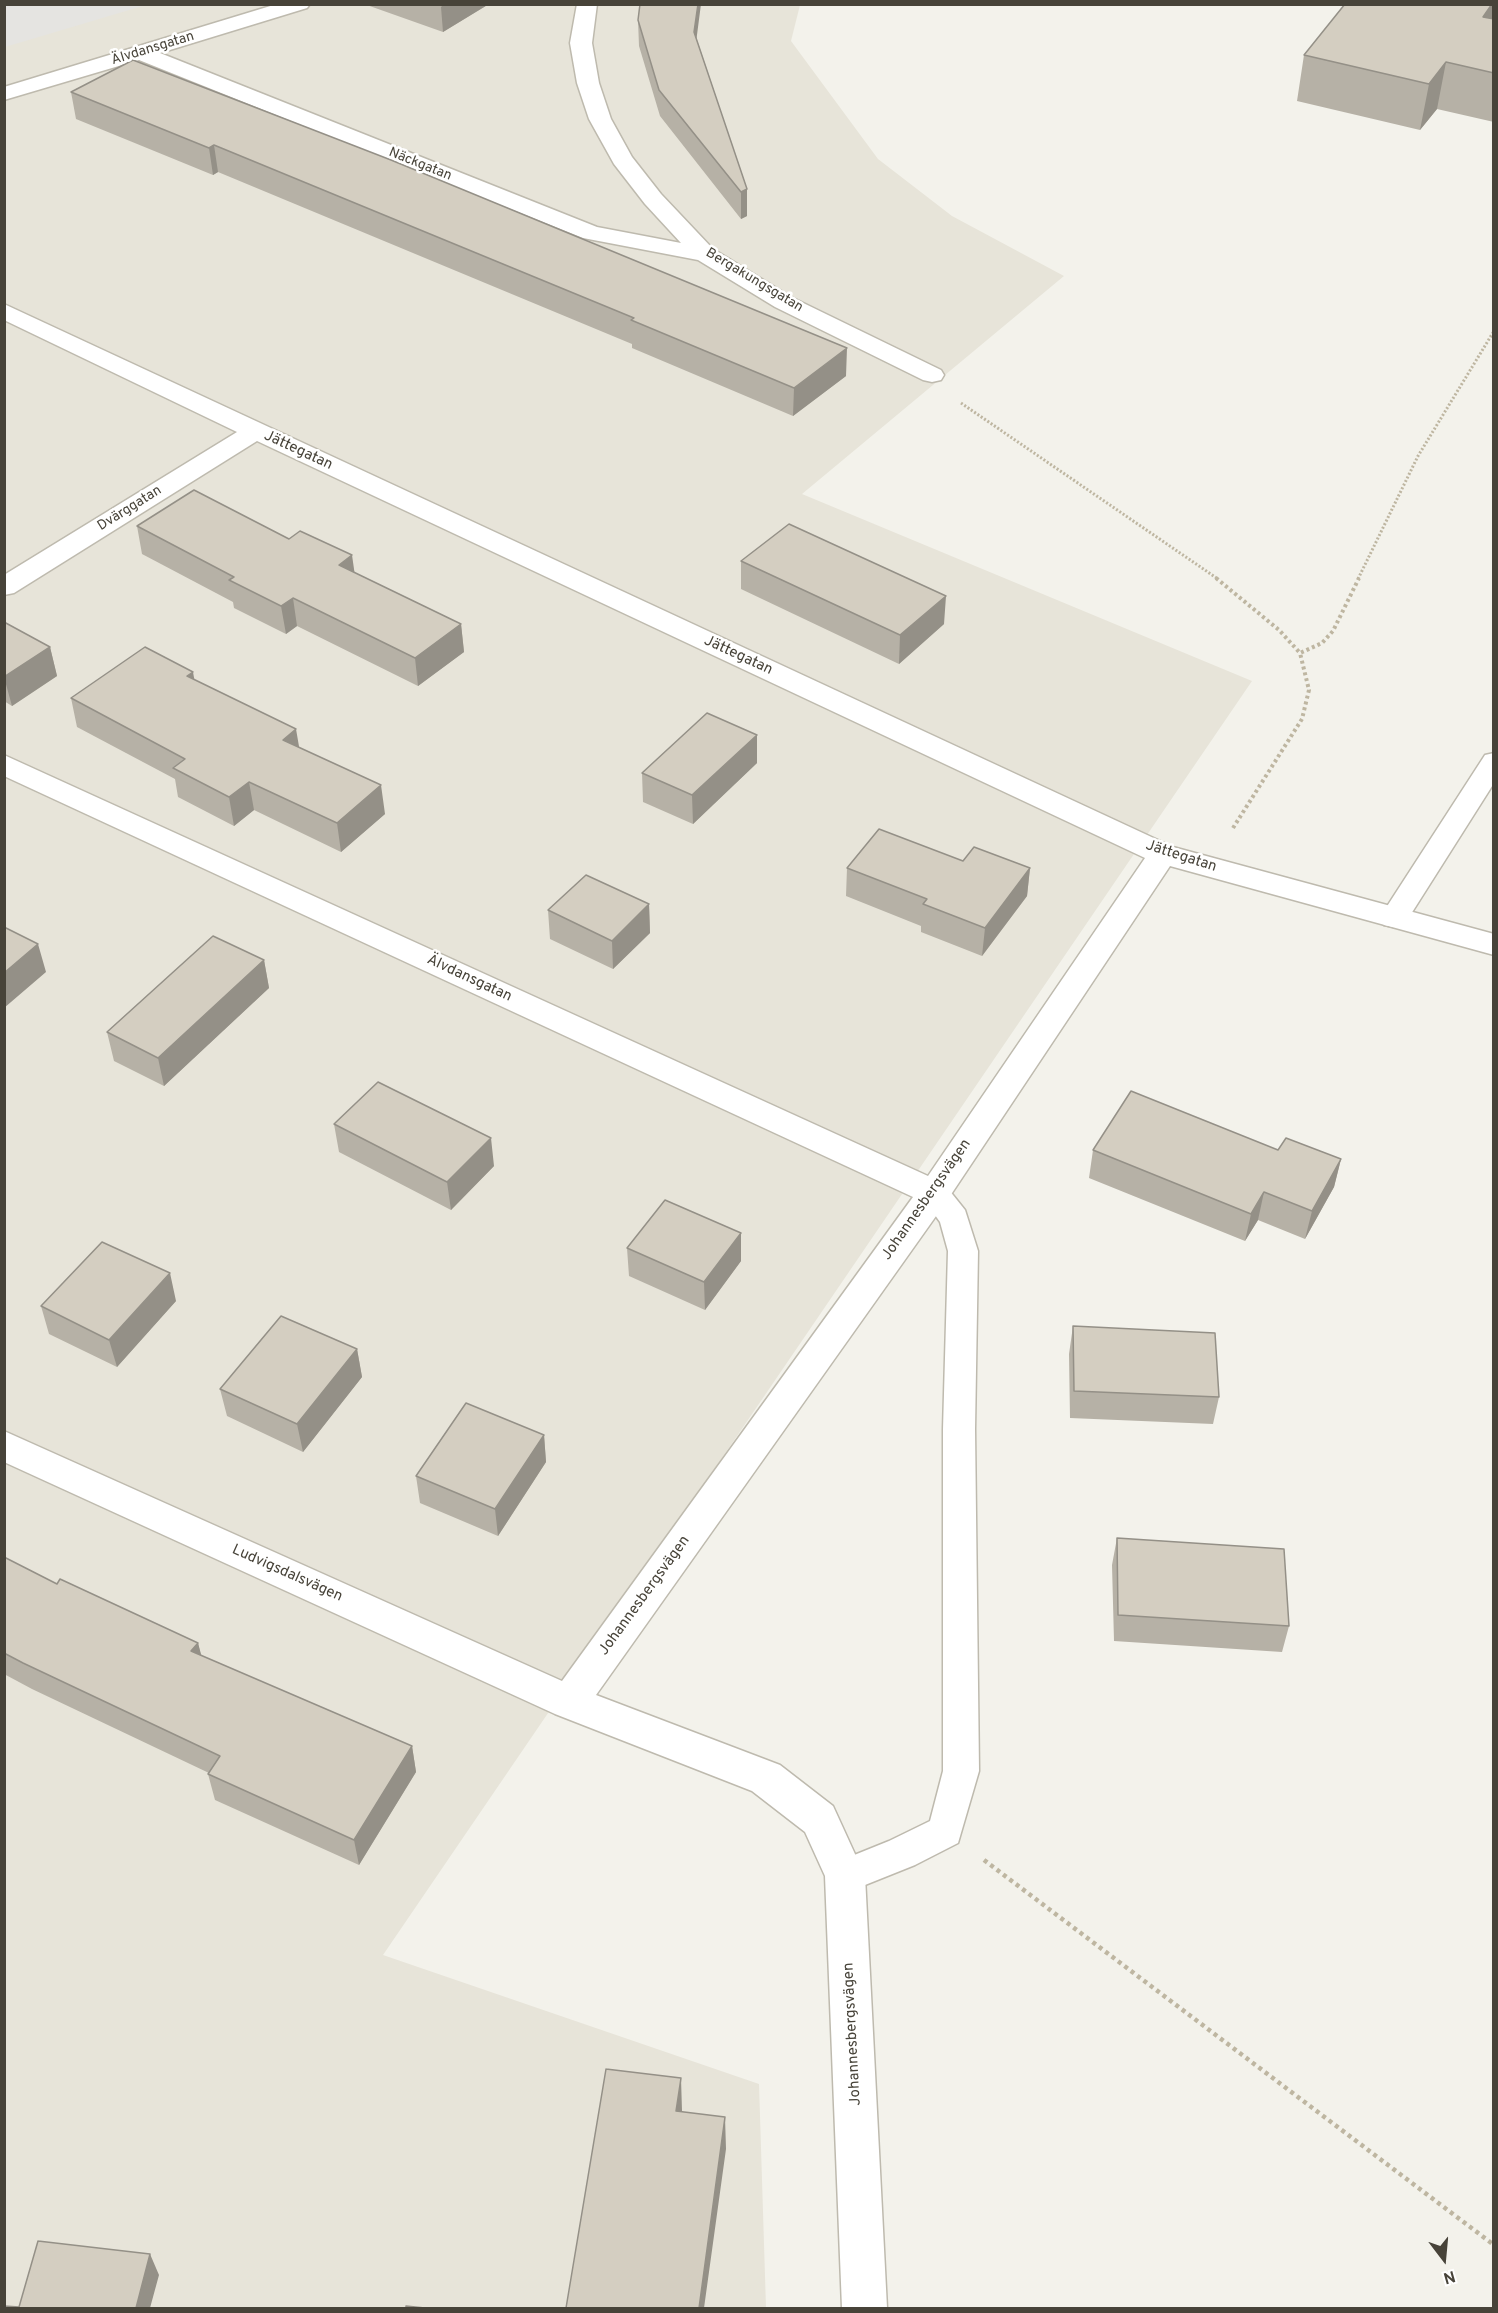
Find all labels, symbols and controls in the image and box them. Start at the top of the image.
street label: Älvdansgatan [110,28,196,70]
street label: Näckgatan [386,145,454,185]
street label: Bergakungsgatan [702,245,806,317]
street label: Jättegatan [261,427,335,475]
street label: Dvärggatan [95,483,165,535]
street label: Jättegatan [701,632,775,680]
street label: Jättegatan [1143,837,1219,877]
street label: Älvdansgatan [424,951,514,1007]
street label: Johannesbergsvägen [879,1136,975,1264]
street label: Johannesbergsvägen [596,1533,694,1659]
street label: Ludvigsdalsvägen [229,1542,345,1606]
street label: Johannesbergsvägen [840,1962,866,2106]
north arrow [1414,2229,1474,2289]
text: N [1441,2265,1457,2288]

